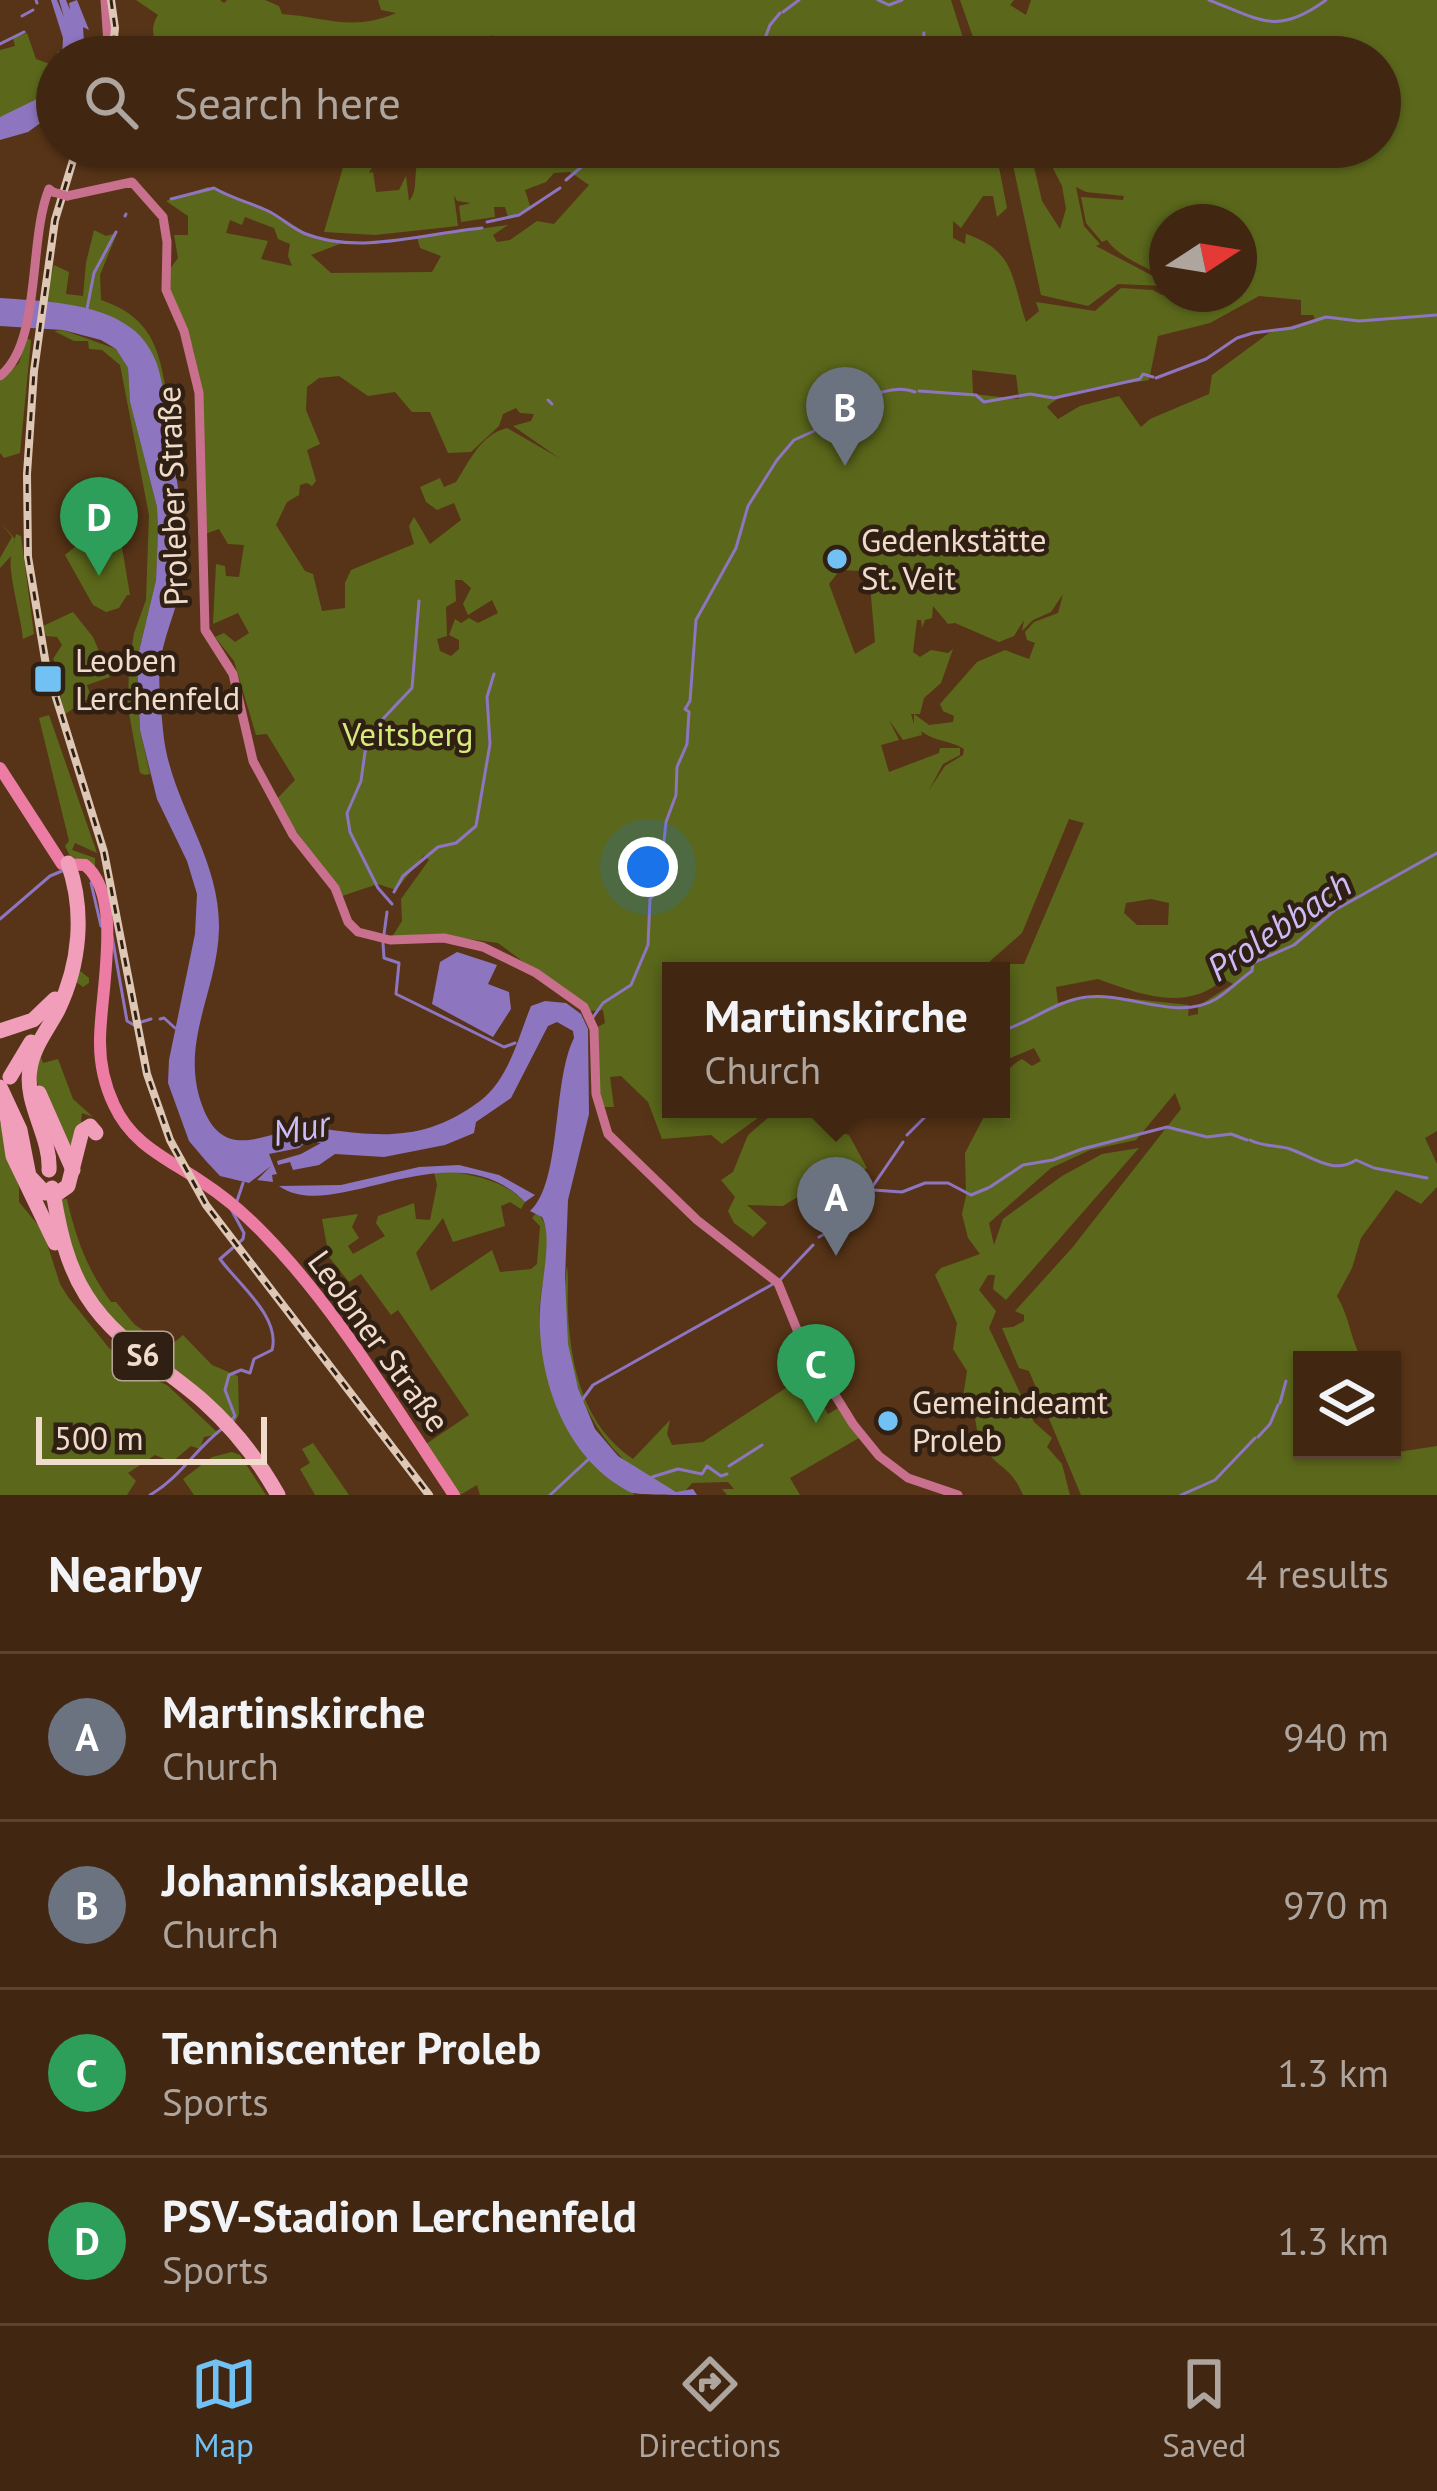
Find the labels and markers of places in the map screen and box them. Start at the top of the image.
pin: B [806,367,884,466]
pin: D [60,477,138,576]
place label: Gedenkstätte St. Veit [861,518,1047,599]
marker: Gedenkstätte St. Veit [824,546,850,572]
place label: Leoben Lerchenfeld [75,638,240,719]
marker: Leoben Lerchenfeld [32,663,64,695]
pin: A [797,1157,875,1256]
pin: C [777,1324,855,1423]
place label: Gemeindeamt Proleb [912,1380,1108,1461]
marker: Gemeindeamt Proleb [875,1408,901,1434]

